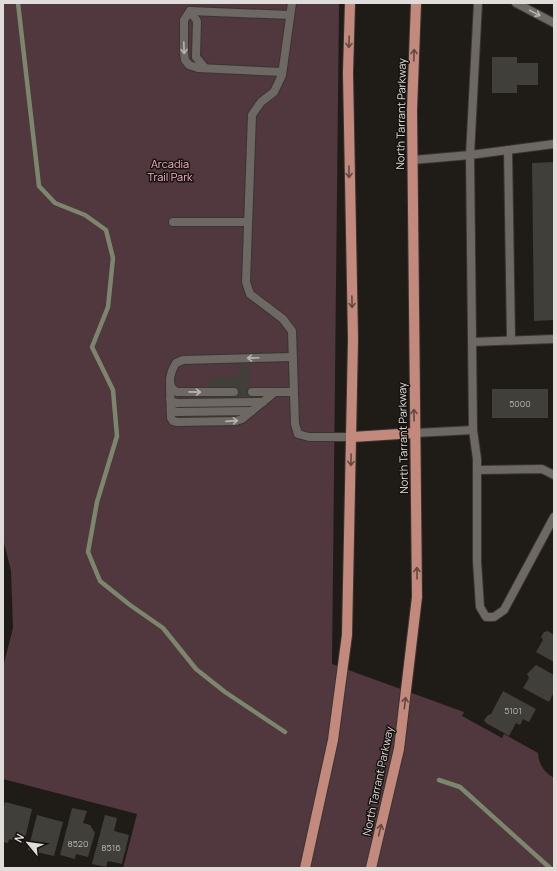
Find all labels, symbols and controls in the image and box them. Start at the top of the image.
one-way arrow [529,10,541,17]
one-way arrow [345,35,352,48]
one-way arrow [180,41,188,54]
one-way arrow [410,49,418,62]
street label: North Tarrant Parkway [392,58,409,170]
park label: Arcadia Trail Park [147,156,193,184]
one-way arrow [345,165,352,178]
one-way arrow [348,295,356,308]
one-way arrow [247,354,260,362]
street label: North Tarrant Parkway [394,382,411,494]
one-way arrow [188,388,201,396]
house number: 5000 [509,397,531,410]
one-way arrow [410,409,418,422]
one-way arrow [225,418,238,425]
one-way arrow [348,453,355,466]
one-way arrow [413,567,421,580]
one-way arrow [401,696,408,709]
house number: 5101 [504,704,522,717]
street label: North Tarrant Parkway [359,725,396,837]
north arrow [8,823,48,863]
one-way arrow [377,824,385,837]
text: N [10,831,27,845]
house number: 8520 [68,837,88,850]
house number: 8516 [101,841,121,854]

